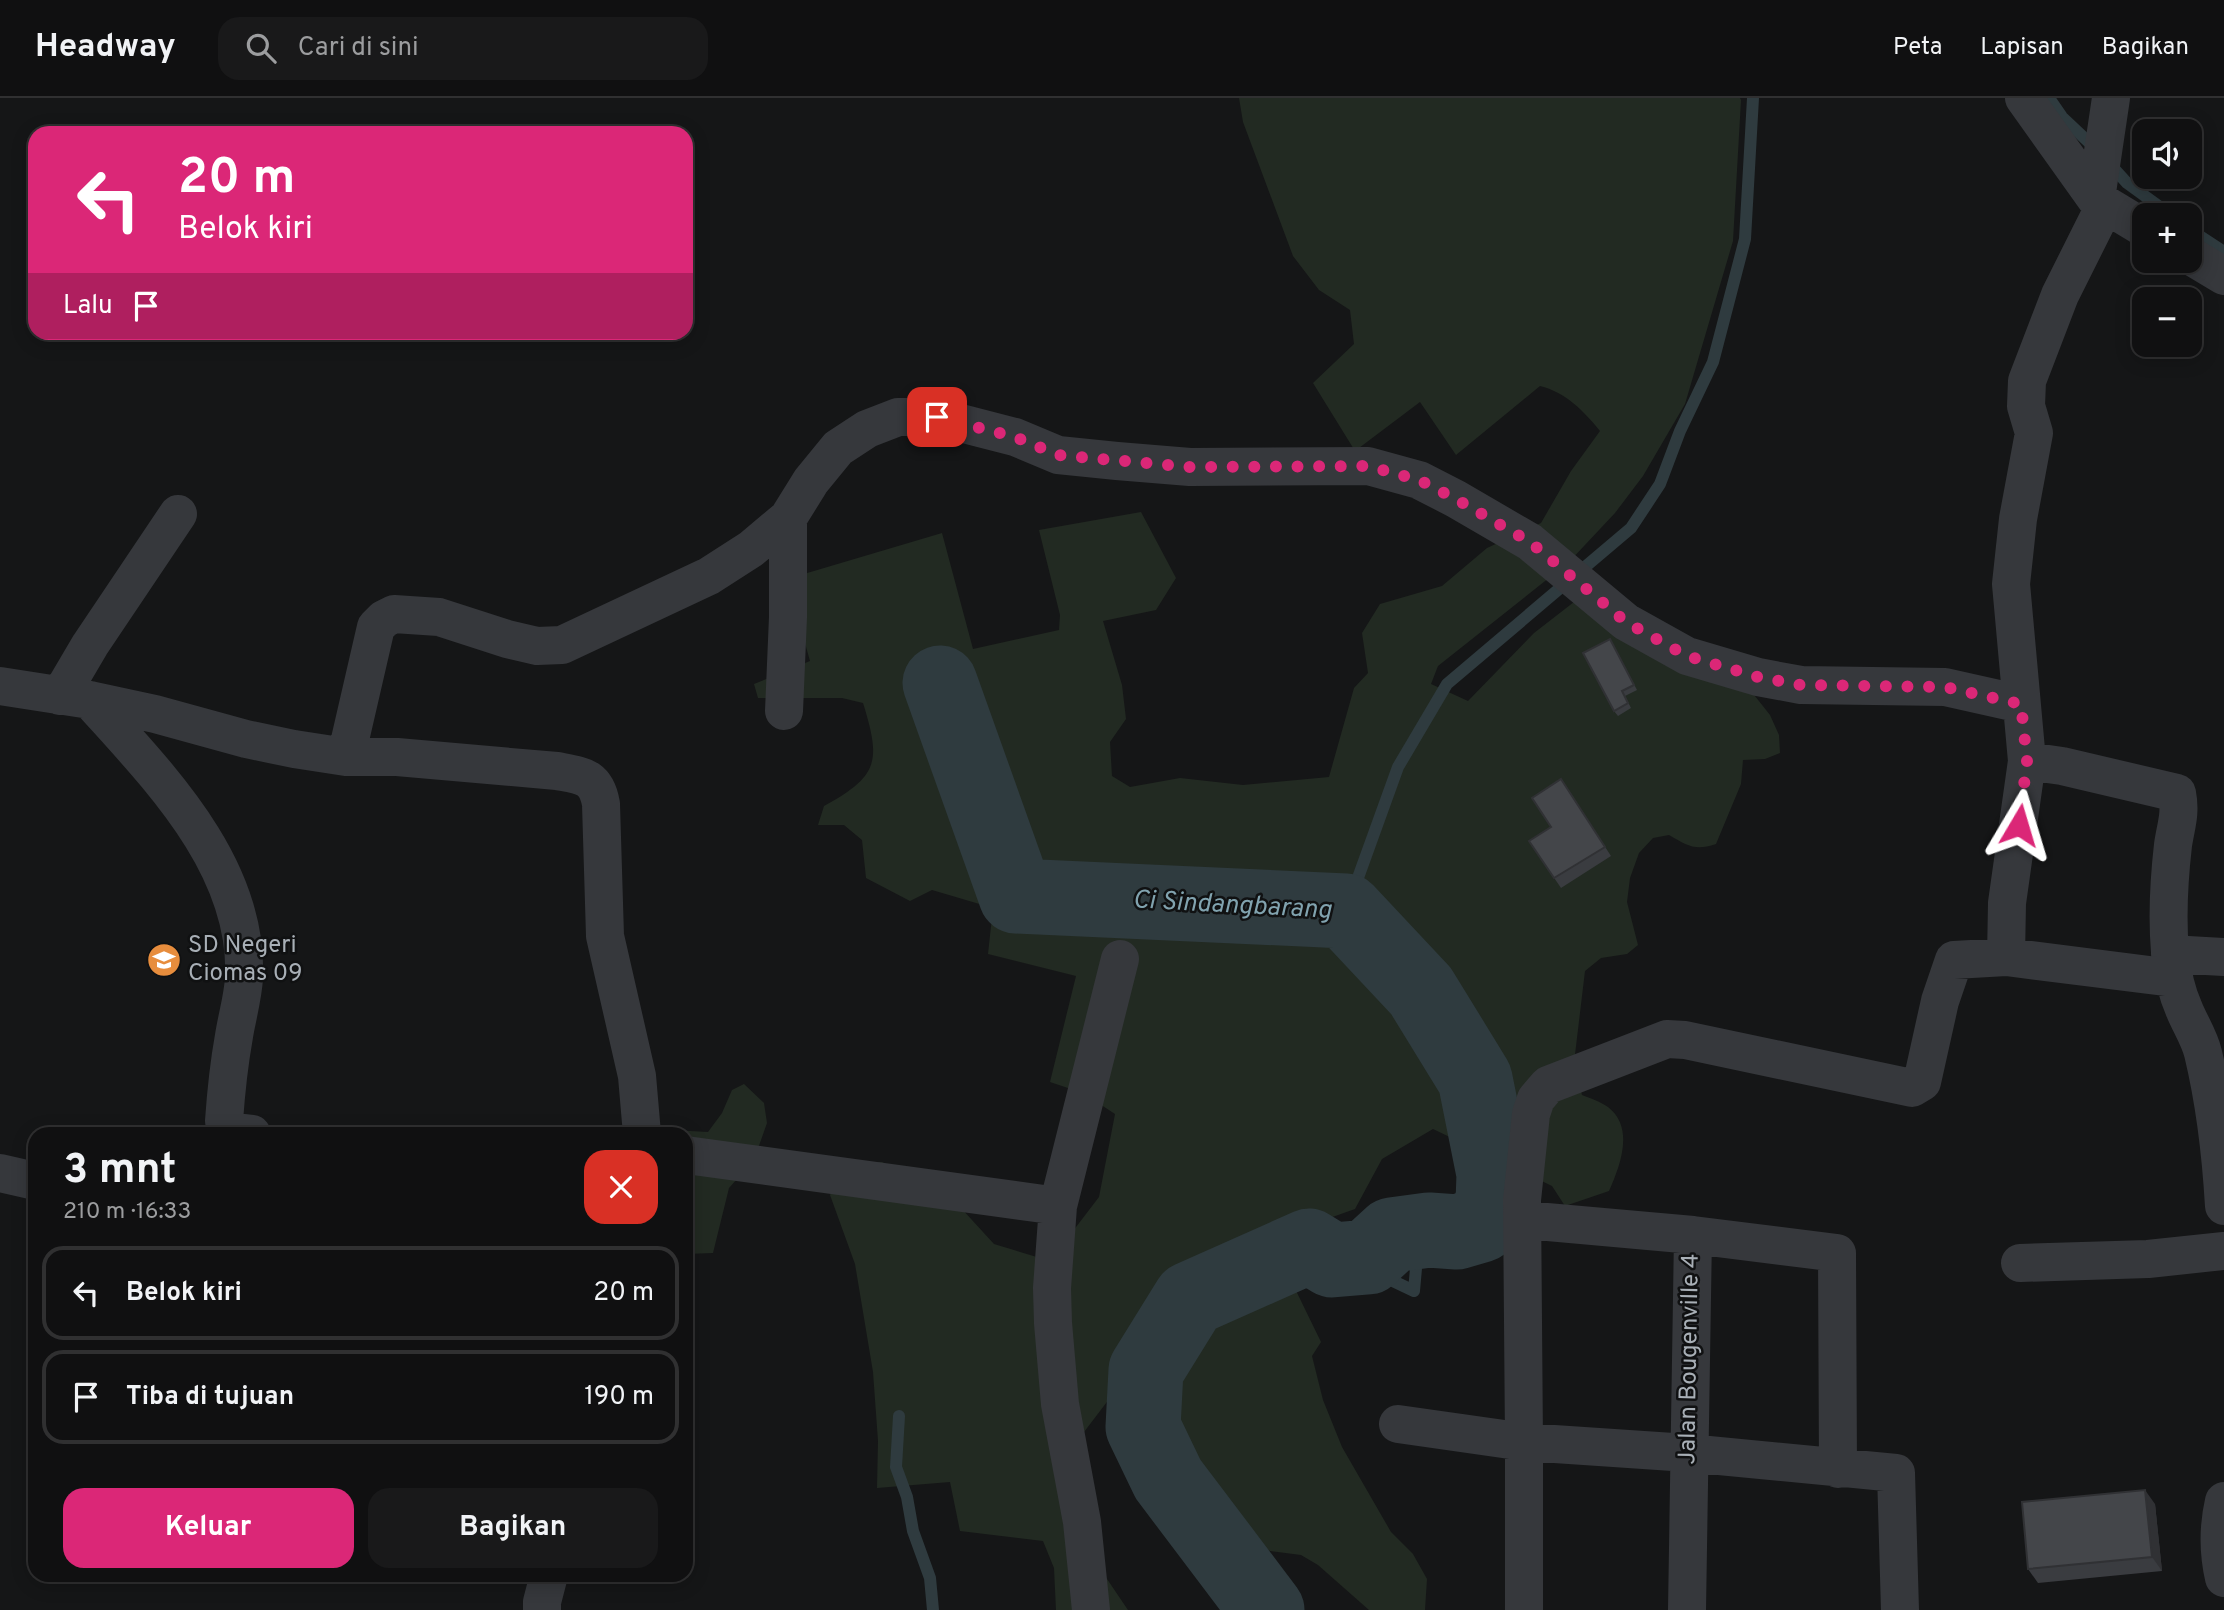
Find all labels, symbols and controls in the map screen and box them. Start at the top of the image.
search box [218,17,708,80]
text: Headway [35,27,176,69]
icon: search [242,29,280,67]
text: Cari di sini [298,32,419,65]
text: Peta [1893,33,1942,63]
text: Lapisan [1980,33,2064,63]
text: Bagikan [2102,33,2189,63]
map controls [2132,119,2202,357]
button: sound [2132,119,2202,189]
text: 20 m [178,149,295,211]
icon: left [63,154,154,245]
button: + [2132,203,2202,273]
text: Belok kiri [178,210,313,250]
icon: arrive [127,287,165,325]
button: − [2132,287,2202,357]
text: Lalu [63,290,113,323]
pin [907,387,967,447]
icon: arrive [918,398,956,436]
position arrow [1982,788,2056,862]
water label: Ci Sindangbarang [1132,884,1333,928]
place label: SD Negeri Ciomas 09 [188,931,303,989]
school or university icon: SD Negeri Ciomas 09 [145,941,183,979]
text: 3 mnt [63,1145,176,1198]
button: close [584,1150,658,1224]
text: 210 m · 16:33 [63,1198,191,1227]
street label: Jalan Bougenville 4 [1673,1253,1707,1465]
icon: left [67,1274,105,1312]
text: Belok kiri [126,1277,242,1310]
text: 20 m [593,1277,654,1310]
icon: arrive [67,1378,105,1416]
text: Tiba di tujuan [126,1381,294,1414]
text: 190 m [584,1381,654,1414]
button: Keluar [63,1488,354,1568]
button: Bagikan [368,1488,658,1568]

